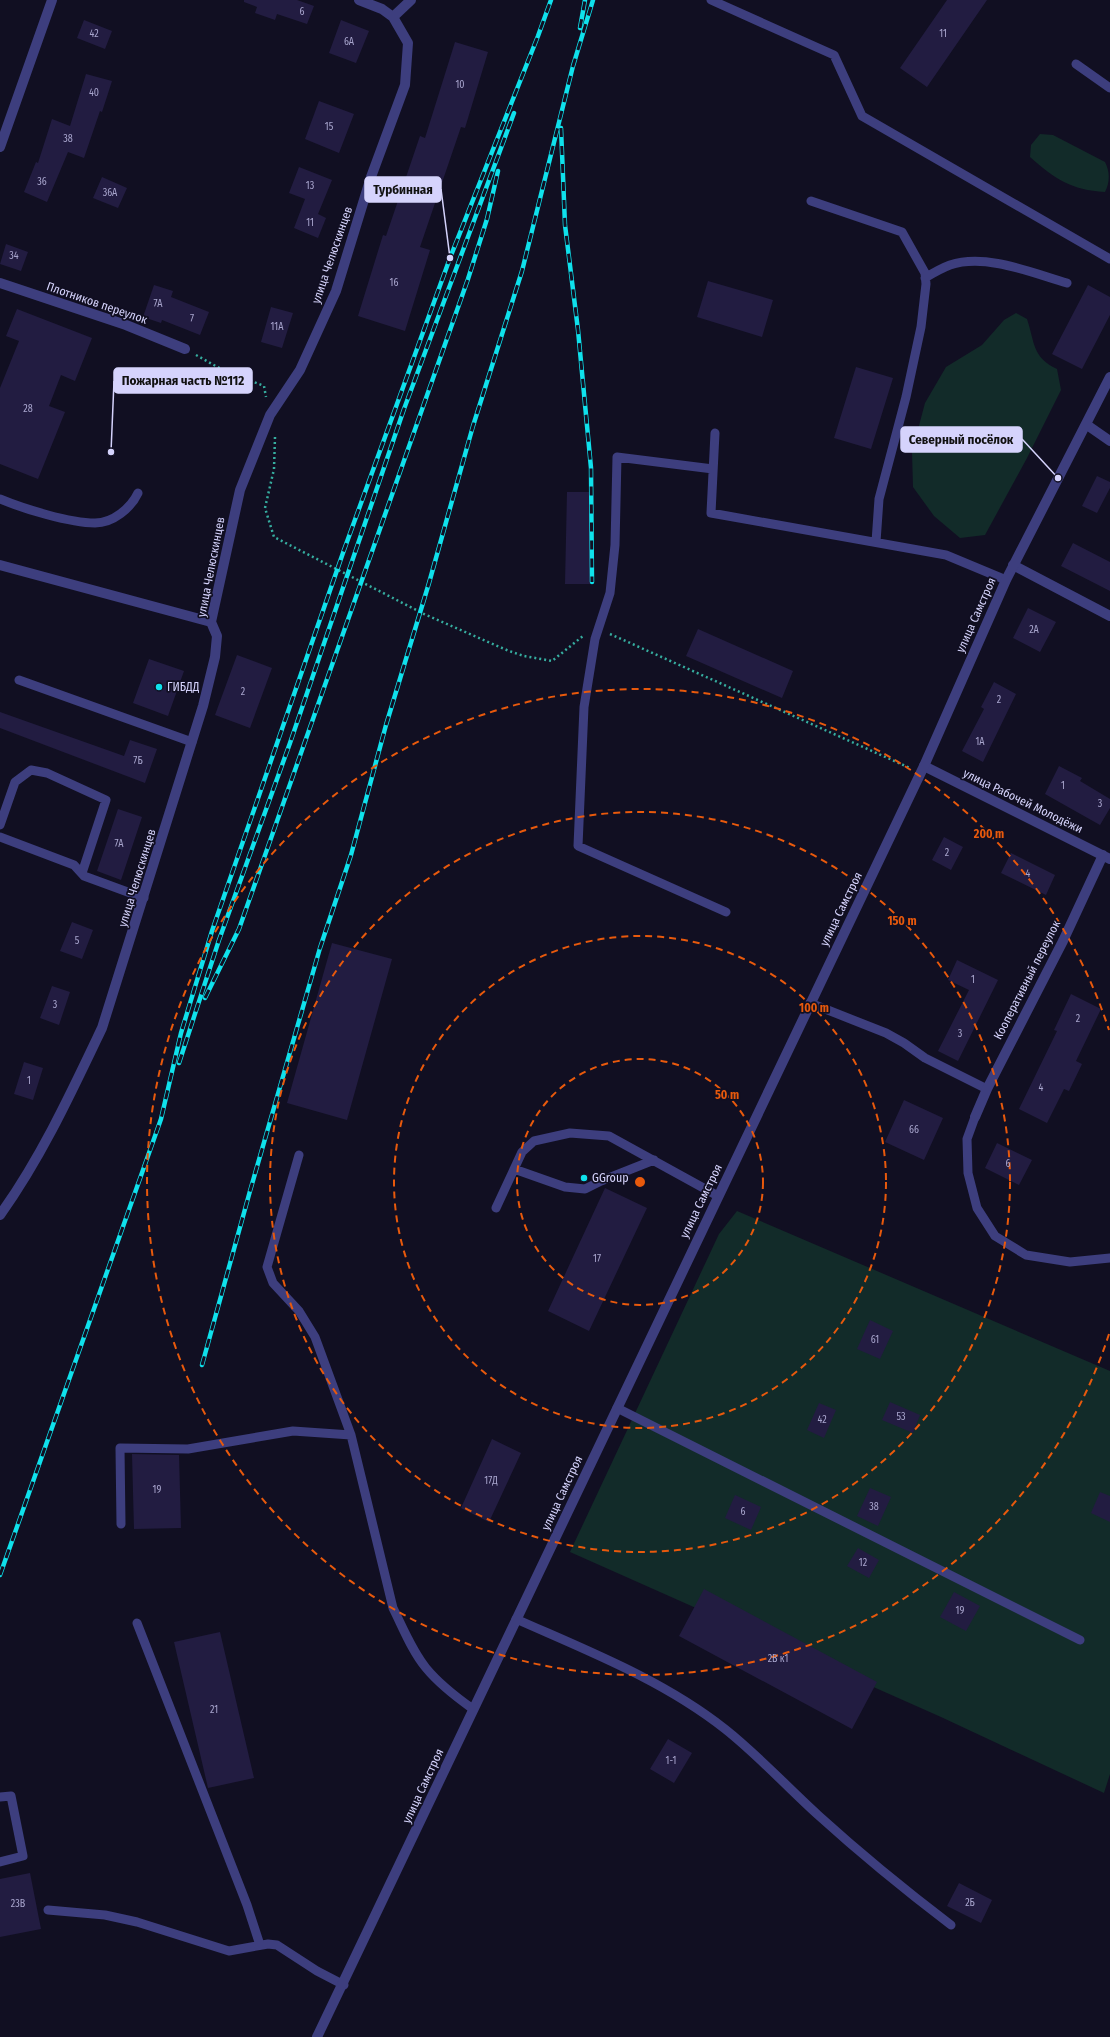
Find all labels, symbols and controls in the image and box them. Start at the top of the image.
house number: 6 [300,6,305,18]
house number: 42 [89,28,99,40]
house number: 11 [939,28,947,40]
house number: 6А [344,36,355,48]
house number: 10 [455,79,465,91]
house number: 40 [89,87,99,99]
house number: 15 [325,121,334,133]
house number: 38 [63,133,73,145]
house number: 36 [37,176,47,188]
callout: Турбинная [365,177,441,202]
house number: 13 [306,180,315,192]
text: Турбинная [373,182,433,197]
house number: 36А [103,187,118,199]
street label: улица Челюскинцев [309,205,355,305]
house number: 11 [306,217,314,229]
house number: 34 [9,250,19,262]
house number: 16 [390,277,398,289]
street label: Плотников переулок [45,279,150,327]
house number: 7А [153,298,163,310]
house number: 7 [190,313,194,325]
house number: 11А [271,321,284,333]
callout: Пожарная часть №112 [114,368,252,393]
text: Пожарная часть №112 [122,373,244,388]
house number: 28 [23,403,33,415]
callout: Северный посёлок [901,427,1022,452]
text: Северный посёлок [909,432,1014,447]
street label: улица Челюскинцев [194,516,228,618]
street label: улица Самстроя [953,575,999,655]
house number: 2А [1029,624,1040,636]
place label: ГИБДД [167,680,200,694]
marker: ГИБДД [154,682,164,692]
house number: 2 [241,686,246,698]
house number: 2 [997,694,1002,706]
house number: 1А [975,736,985,748]
house number: 7Б [133,755,143,767]
street label: улица Рабочей Молодёжи [961,766,1085,836]
house number: 1 [1061,780,1065,792]
house number: 3 [1098,798,1103,810]
street label: улица Челюскинцев [115,827,159,929]
text: 200 m [973,827,1004,841]
house number: 7А [114,838,124,850]
house number: 2 [945,847,950,859]
house number: 4 [1026,868,1031,880]
street label: улица Самстроя [817,870,865,948]
text: 150 m [887,914,917,928]
street label: Кооперативный переулок [991,918,1063,1042]
house number: 5 [75,935,80,947]
house number: 1 [971,974,975,986]
house number: 3 [53,999,58,1011]
text: 100 m [799,1001,829,1015]
house number: 2 [1076,1013,1081,1025]
house number: 3 [958,1028,963,1040]
house number: 1 [27,1075,31,1087]
house number: 4 [1039,1082,1044,1094]
text: 50 m [715,1088,739,1102]
house number: 66 [909,1124,919,1136]
house number: 6 [1006,1158,1011,1170]
street label: улица Самстроя [677,1162,725,1240]
place label: GGroup [592,1171,629,1185]
marker: GGroup [579,1173,589,1183]
centre of rings [633,1175,647,1189]
house number: 17 [593,1253,601,1265]
house number: 61 [871,1334,879,1346]
house number: 53 [896,1411,906,1423]
house number: 42 [817,1414,827,1426]
street label: улица Самстроя [539,1454,585,1532]
house number: 17Д [484,1475,498,1487]
house number: 19 [153,1484,162,1496]
house number: 38 [869,1501,879,1513]
house number: 6 [741,1506,746,1518]
house number: 12 [859,1557,868,1569]
house number: 19 [956,1605,965,1617]
house number: 2В к1 [768,1653,788,1665]
house number: 21 [210,1704,218,1716]
street label: улица Самстроя [400,1747,446,1825]
house number: 1-1 [666,1755,676,1767]
house number: 2Б [965,1897,975,1909]
house number: 23В [11,1898,26,1910]

